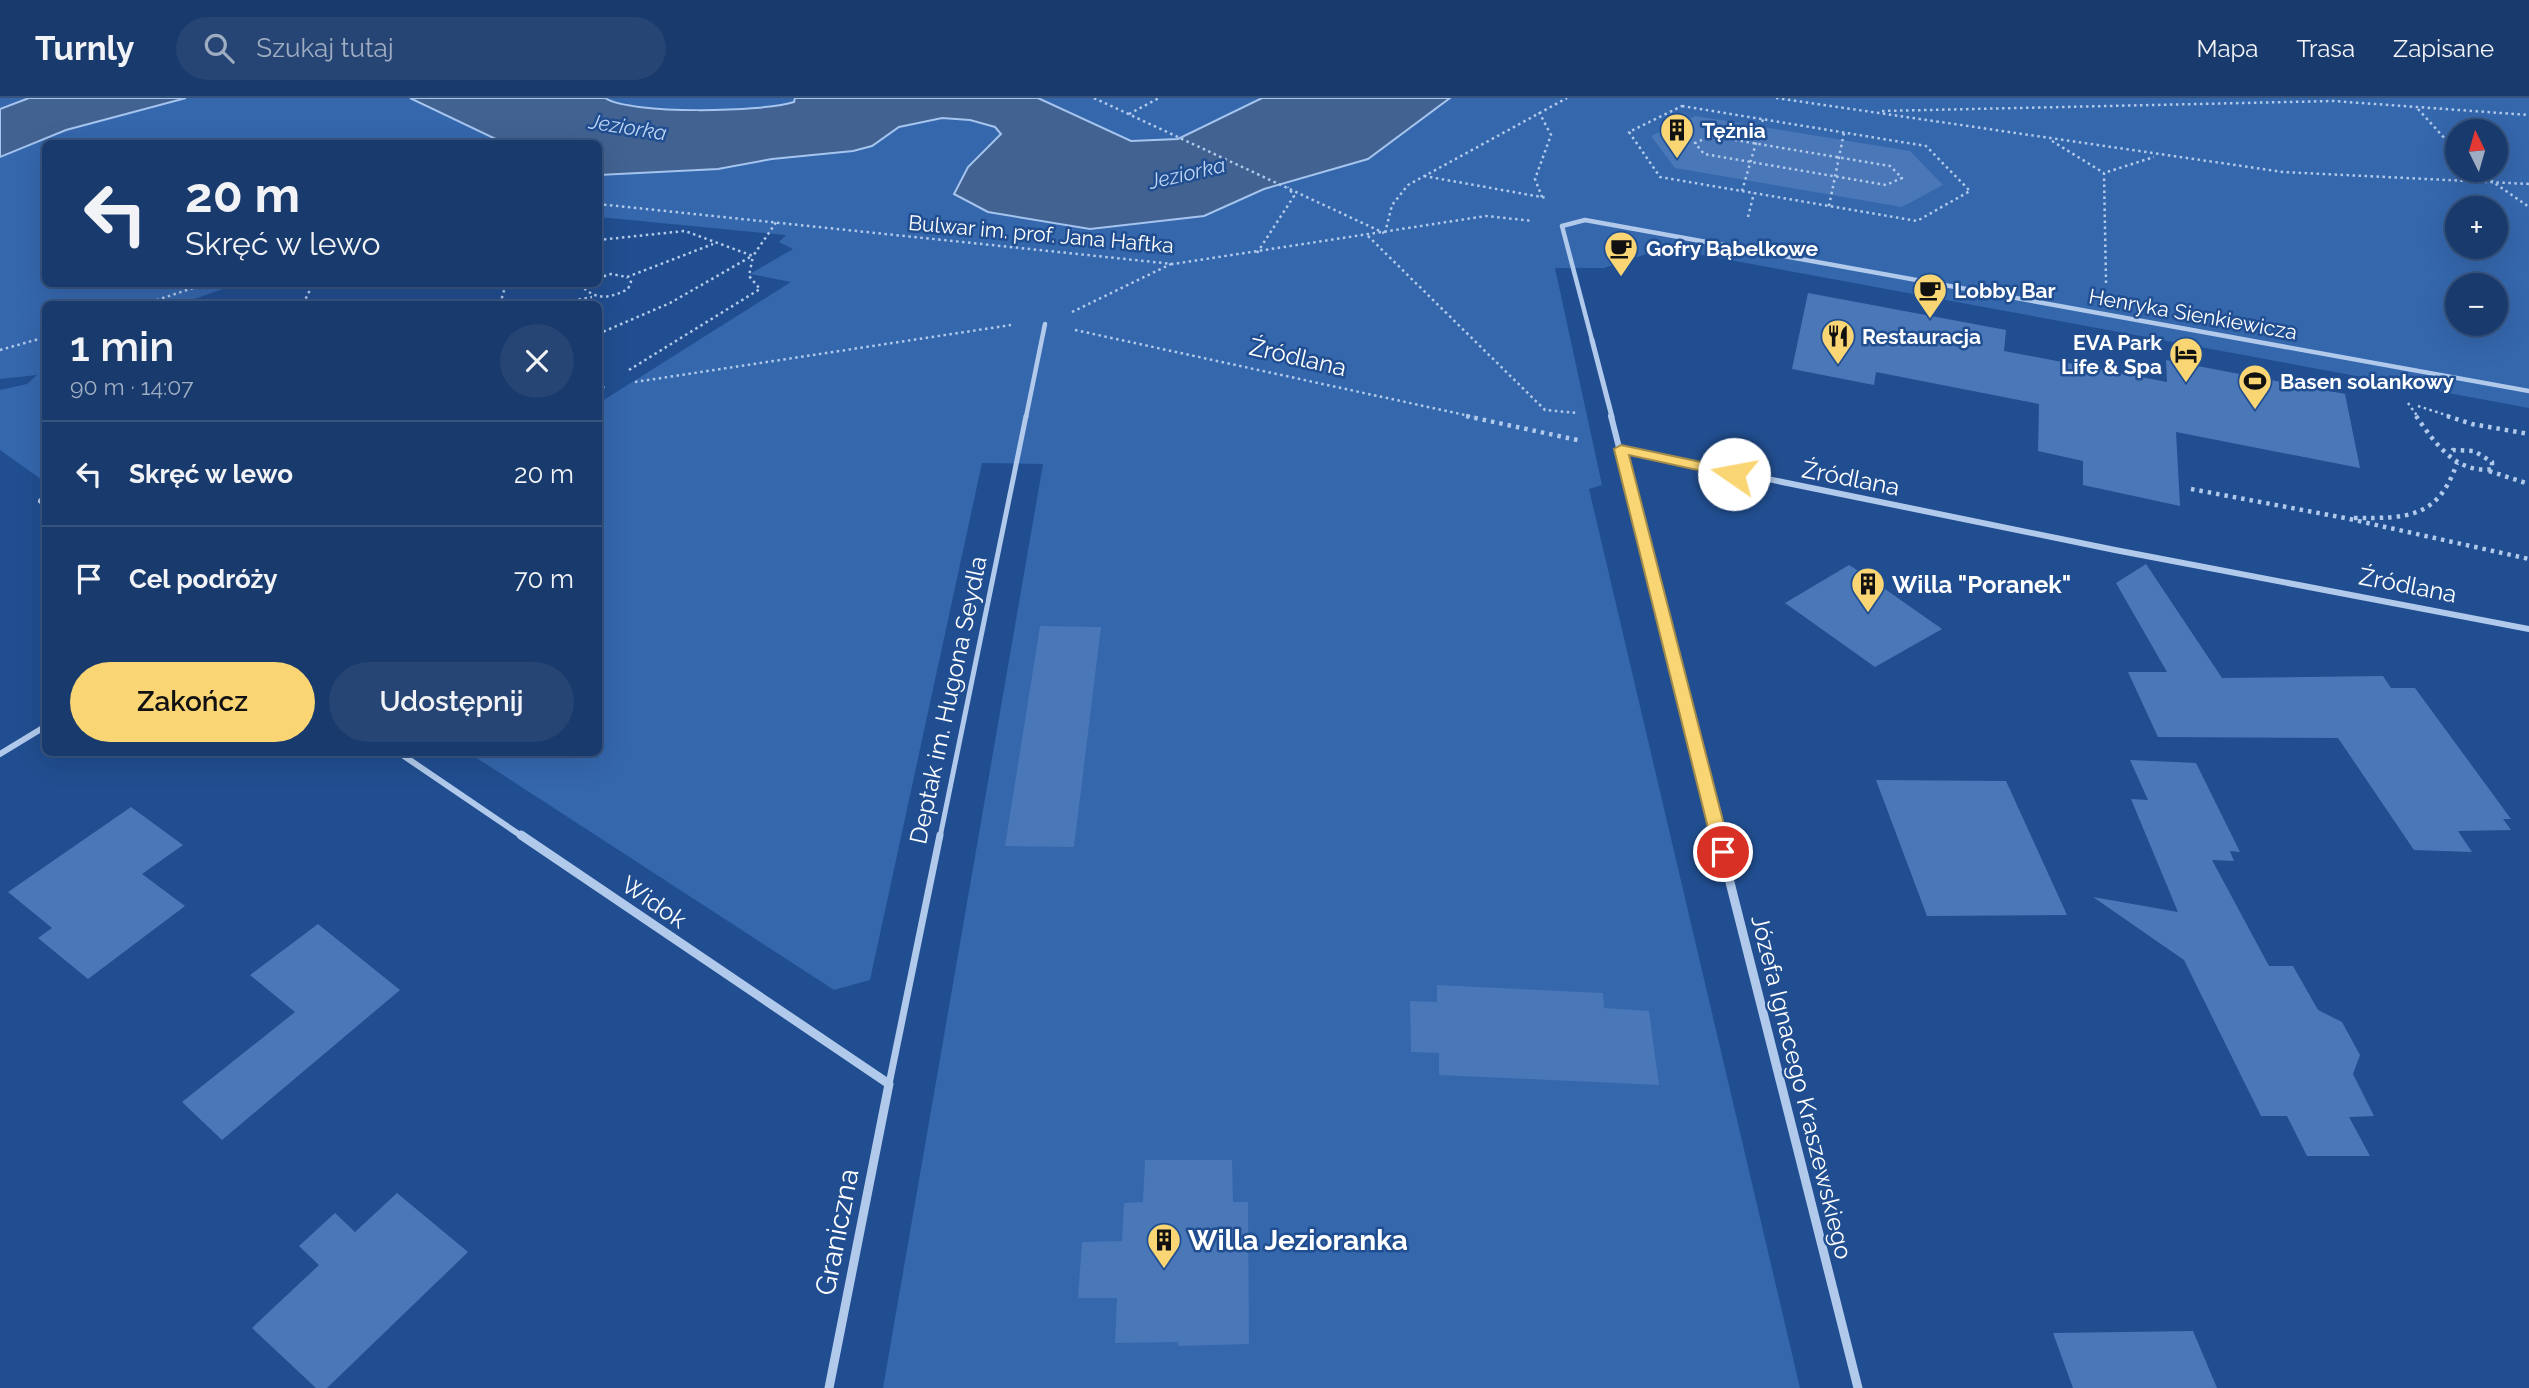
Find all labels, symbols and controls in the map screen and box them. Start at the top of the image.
search box [176,17,666,80]
text: Turnly [35,29,134,68]
icon: search [200,29,238,67]
text: Szukaj tutaj [256,33,394,63]
text: Mapa [2197,34,2258,63]
text: Trasa [2296,34,2355,63]
text: Zapisane [2393,34,2494,63]
water label: Jeziorka [586,108,669,145]
building icon: Tężnia [1658,111,1696,160]
place label: Tężnia [1702,118,1766,143]
north arrow [2445,119,2508,182]
map controls [2445,119,2508,336]
water label: Jeziorka [1145,152,1228,194]
text: 20 m [185,166,300,223]
icon: left [70,168,161,259]
button: + [2445,196,2508,259]
street label: Bulwar im. prof. Jana Haftka [907,210,1175,258]
text: Skręć w lewo [185,225,381,262]
cafe icon: Gofry Bąbelkowe [1602,229,1640,278]
place label: Gofry Bąbelkowe [1646,236,1818,261]
cafe icon: Lobby Bar [1911,271,1949,320]
button: − [2445,273,2508,336]
place label: Lobby Bar [1954,278,2056,303]
street label: Henryka Sienkiewicza [2087,283,2299,345]
restaurant icon: Restauracja [1819,317,1857,366]
text: 1 min [70,322,174,371]
button: close [500,324,574,398]
place label: Restauracja [1862,324,1981,349]
place label: EVA Park Life & Spa [2061,330,2162,379]
street label: Źródlana [1247,332,1349,382]
hotel icon: EVA Park Life & Spa [2167,335,2205,384]
sports icon: Basen solankowy [2236,362,2274,411]
place label: Basen solankowy [2280,369,2455,394]
text: 90 m · 14:07 [70,373,194,400]
position arrow [1697,437,1771,511]
street label: Źródlana [1800,454,1902,502]
icon: left [70,455,108,493]
text: Skręć w lewo [129,459,293,489]
text: 20 m [514,459,574,489]
street label: Deptak im. Hugona Seydla [903,553,993,847]
icon: arrive [70,560,108,598]
street label: Źródlana [2357,561,2459,609]
text: Cel podróży [129,564,278,594]
text: 70 m [514,564,574,594]
building icon: Willa "Poranek" [1849,565,1887,614]
place label: Willa "Poranek" [1892,570,2071,599]
button: Zakończ [70,662,315,742]
button: Udostępnij [329,662,574,742]
pin [1693,822,1753,882]
icon: arrive [1704,833,1742,871]
street label: Widok [616,870,692,934]
street label: Józefa Ignacego Kraszewskiego [1745,912,1859,1262]
street label: Graniczna [809,1166,865,1298]
building icon: Willa Jezioranka [1145,1221,1183,1270]
place label: Willa Jezioranka [1188,1224,1408,1257]

